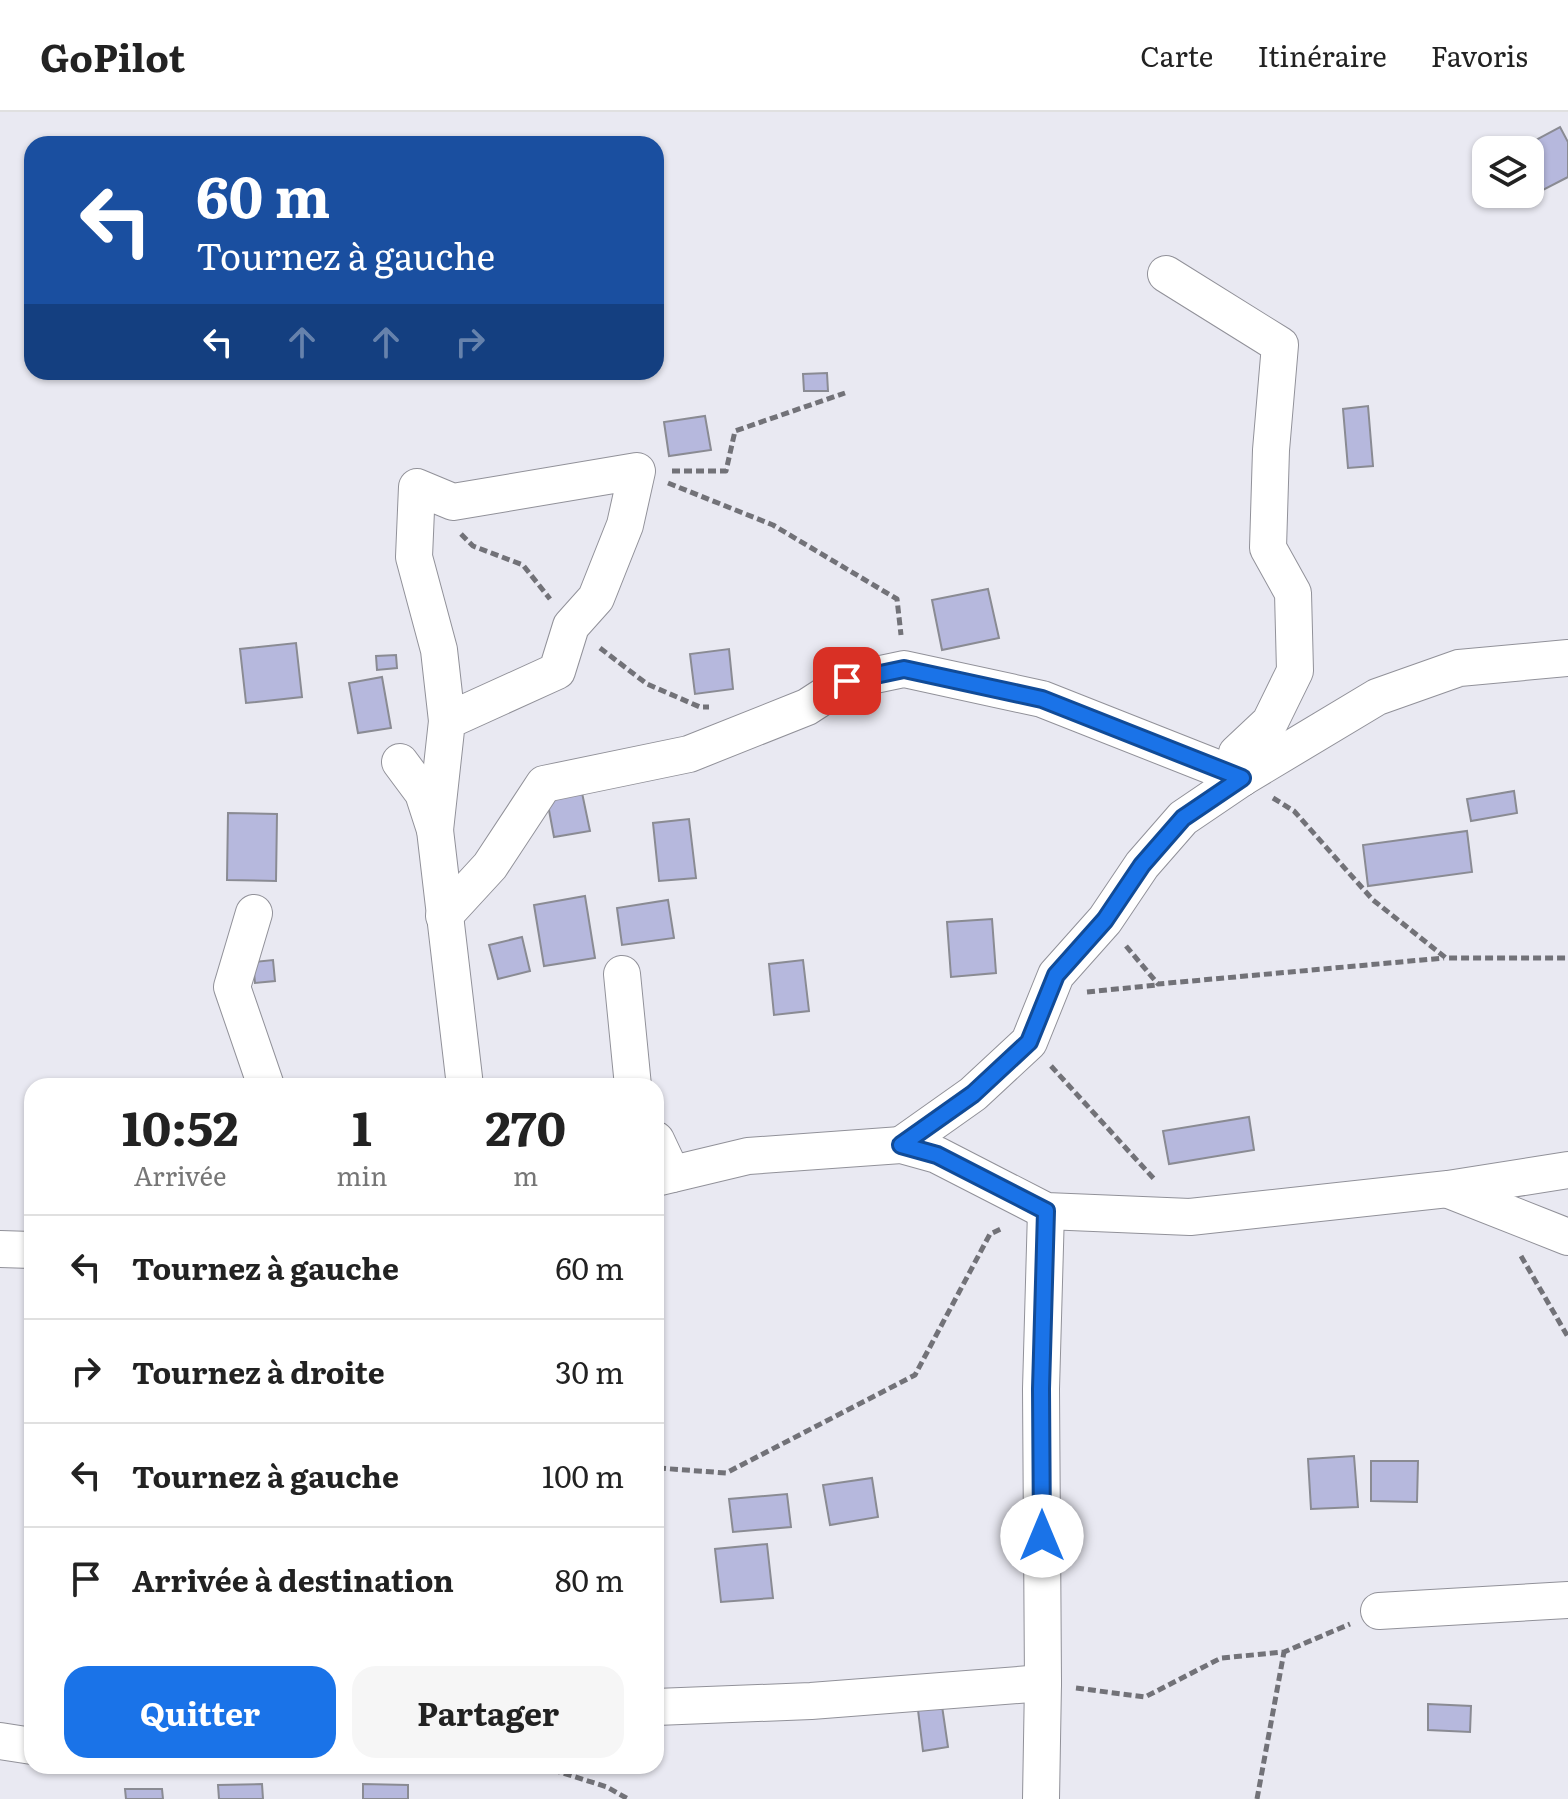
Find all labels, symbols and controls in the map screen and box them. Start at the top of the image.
text: GoPilot [40,27,185,84]
text: Carte [1140,34,1213,76]
text: Itinéraire [1257,34,1387,76]
text: Favoris [1431,34,1528,76]
map controls [1472,136,1544,208]
button: layers [1472,136,1544,208]
text: 60 m [196,152,330,235]
icon: left [64,168,168,272]
text: Tournez à gauche [196,228,495,281]
icon: left [196,320,240,364]
icon: ahead [280,320,324,364]
icon: ahead [364,320,408,364]
icon: right [448,320,492,364]
pin [813,647,881,715]
icon: arrive [825,659,869,703]
text: 10:52 [122,1090,239,1161]
text: 1 [352,1090,372,1161]
text: 270 [485,1090,566,1161]
text: Arrivée [134,1155,227,1194]
text: min [336,1155,387,1194]
text: m [513,1155,538,1194]
icon: left [64,1245,108,1289]
text: Tournez à gauche [132,1245,399,1289]
text: 60 m [555,1245,624,1289]
icon: right [64,1349,108,1393]
text: Tournez à droite [132,1349,385,1393]
text: 30 m [555,1349,624,1393]
icon: left [64,1453,108,1497]
text: Tournez à gauche [132,1453,399,1497]
text: 100 m [542,1453,624,1497]
position arrow [1000,1494,1084,1578]
icon: arrive [64,1557,108,1601]
text: Arrivée à destination [132,1557,454,1601]
text: 80 m [555,1557,624,1601]
button: Quitter [64,1666,336,1758]
button: Partager [352,1666,624,1758]

